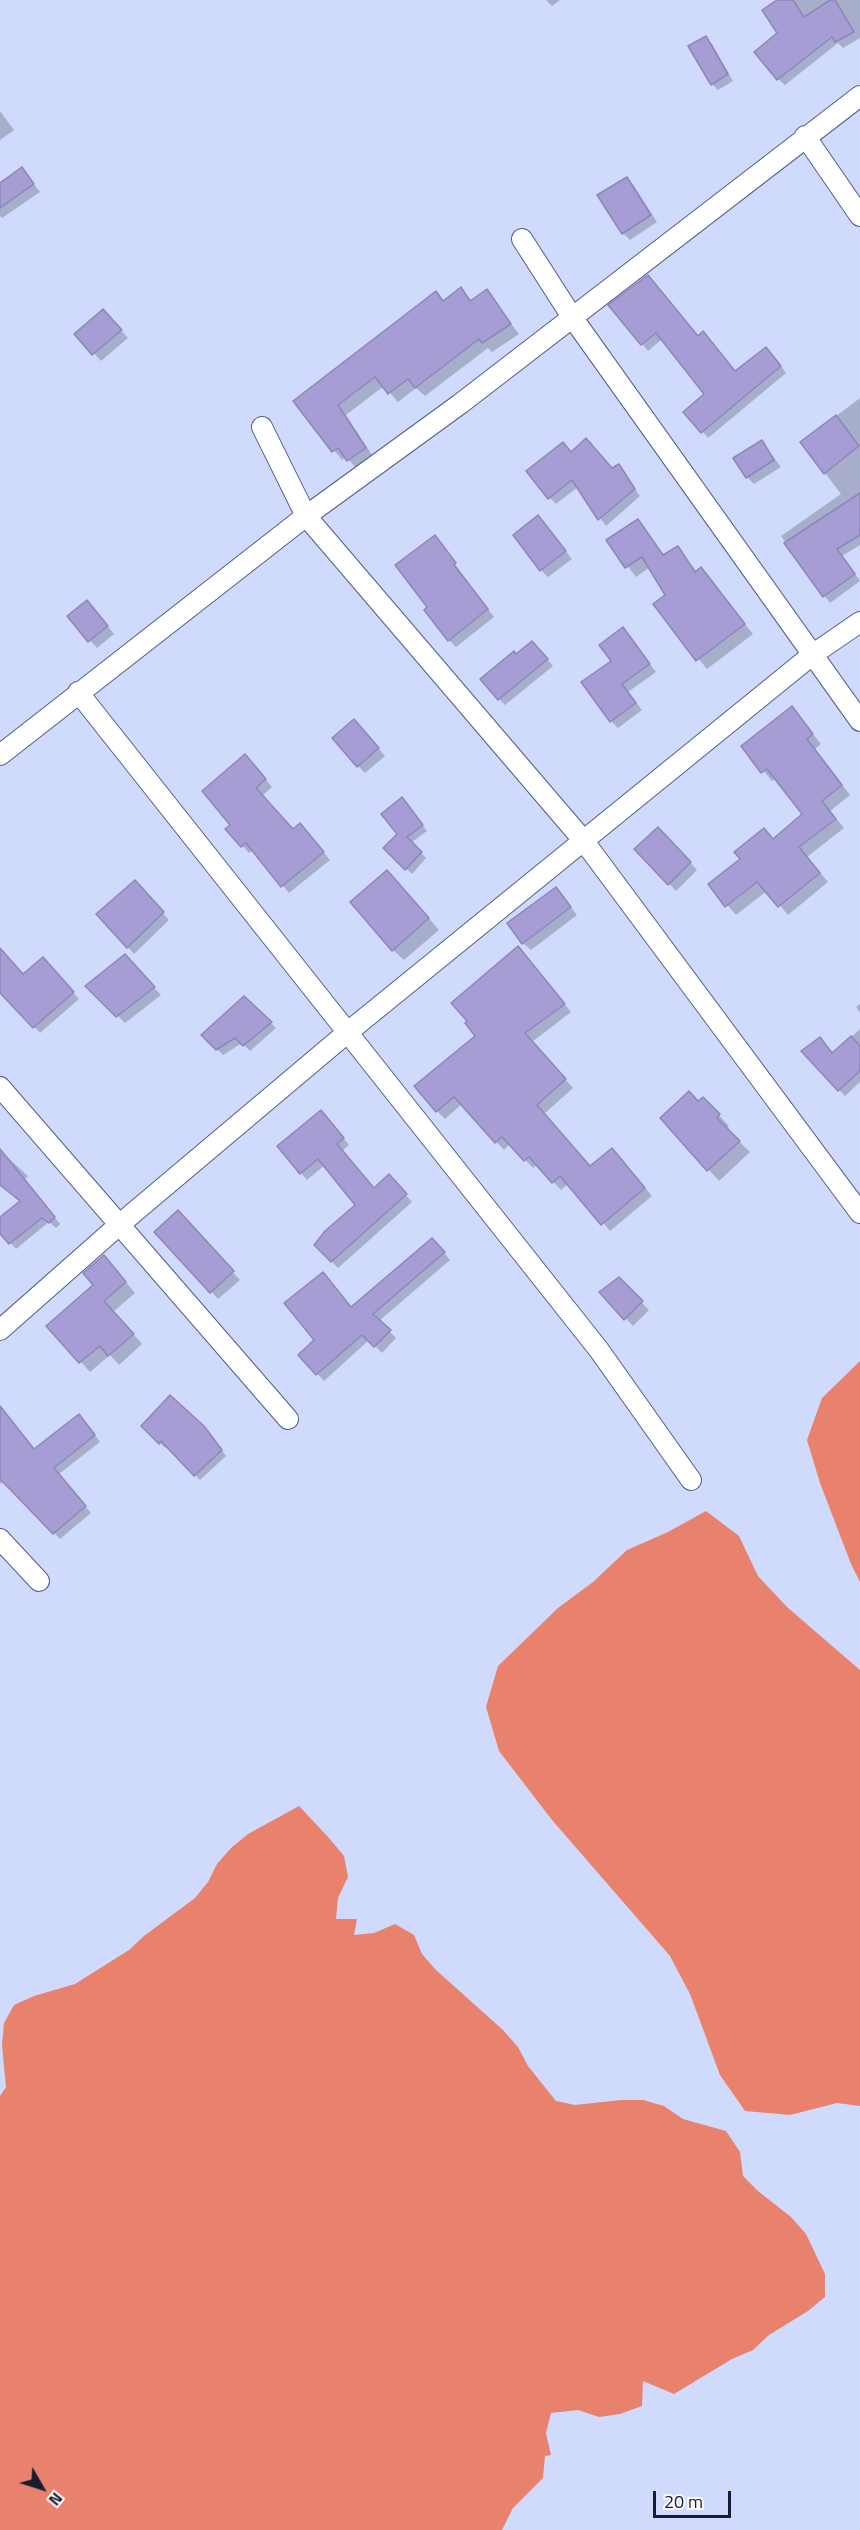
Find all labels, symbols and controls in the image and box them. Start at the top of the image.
north arrow [12,2458,72,2518]
scale bar [656,2479,734,2517]
text: N [43,2487,69,2511]
text: 20 m [664,2488,703,2515]

